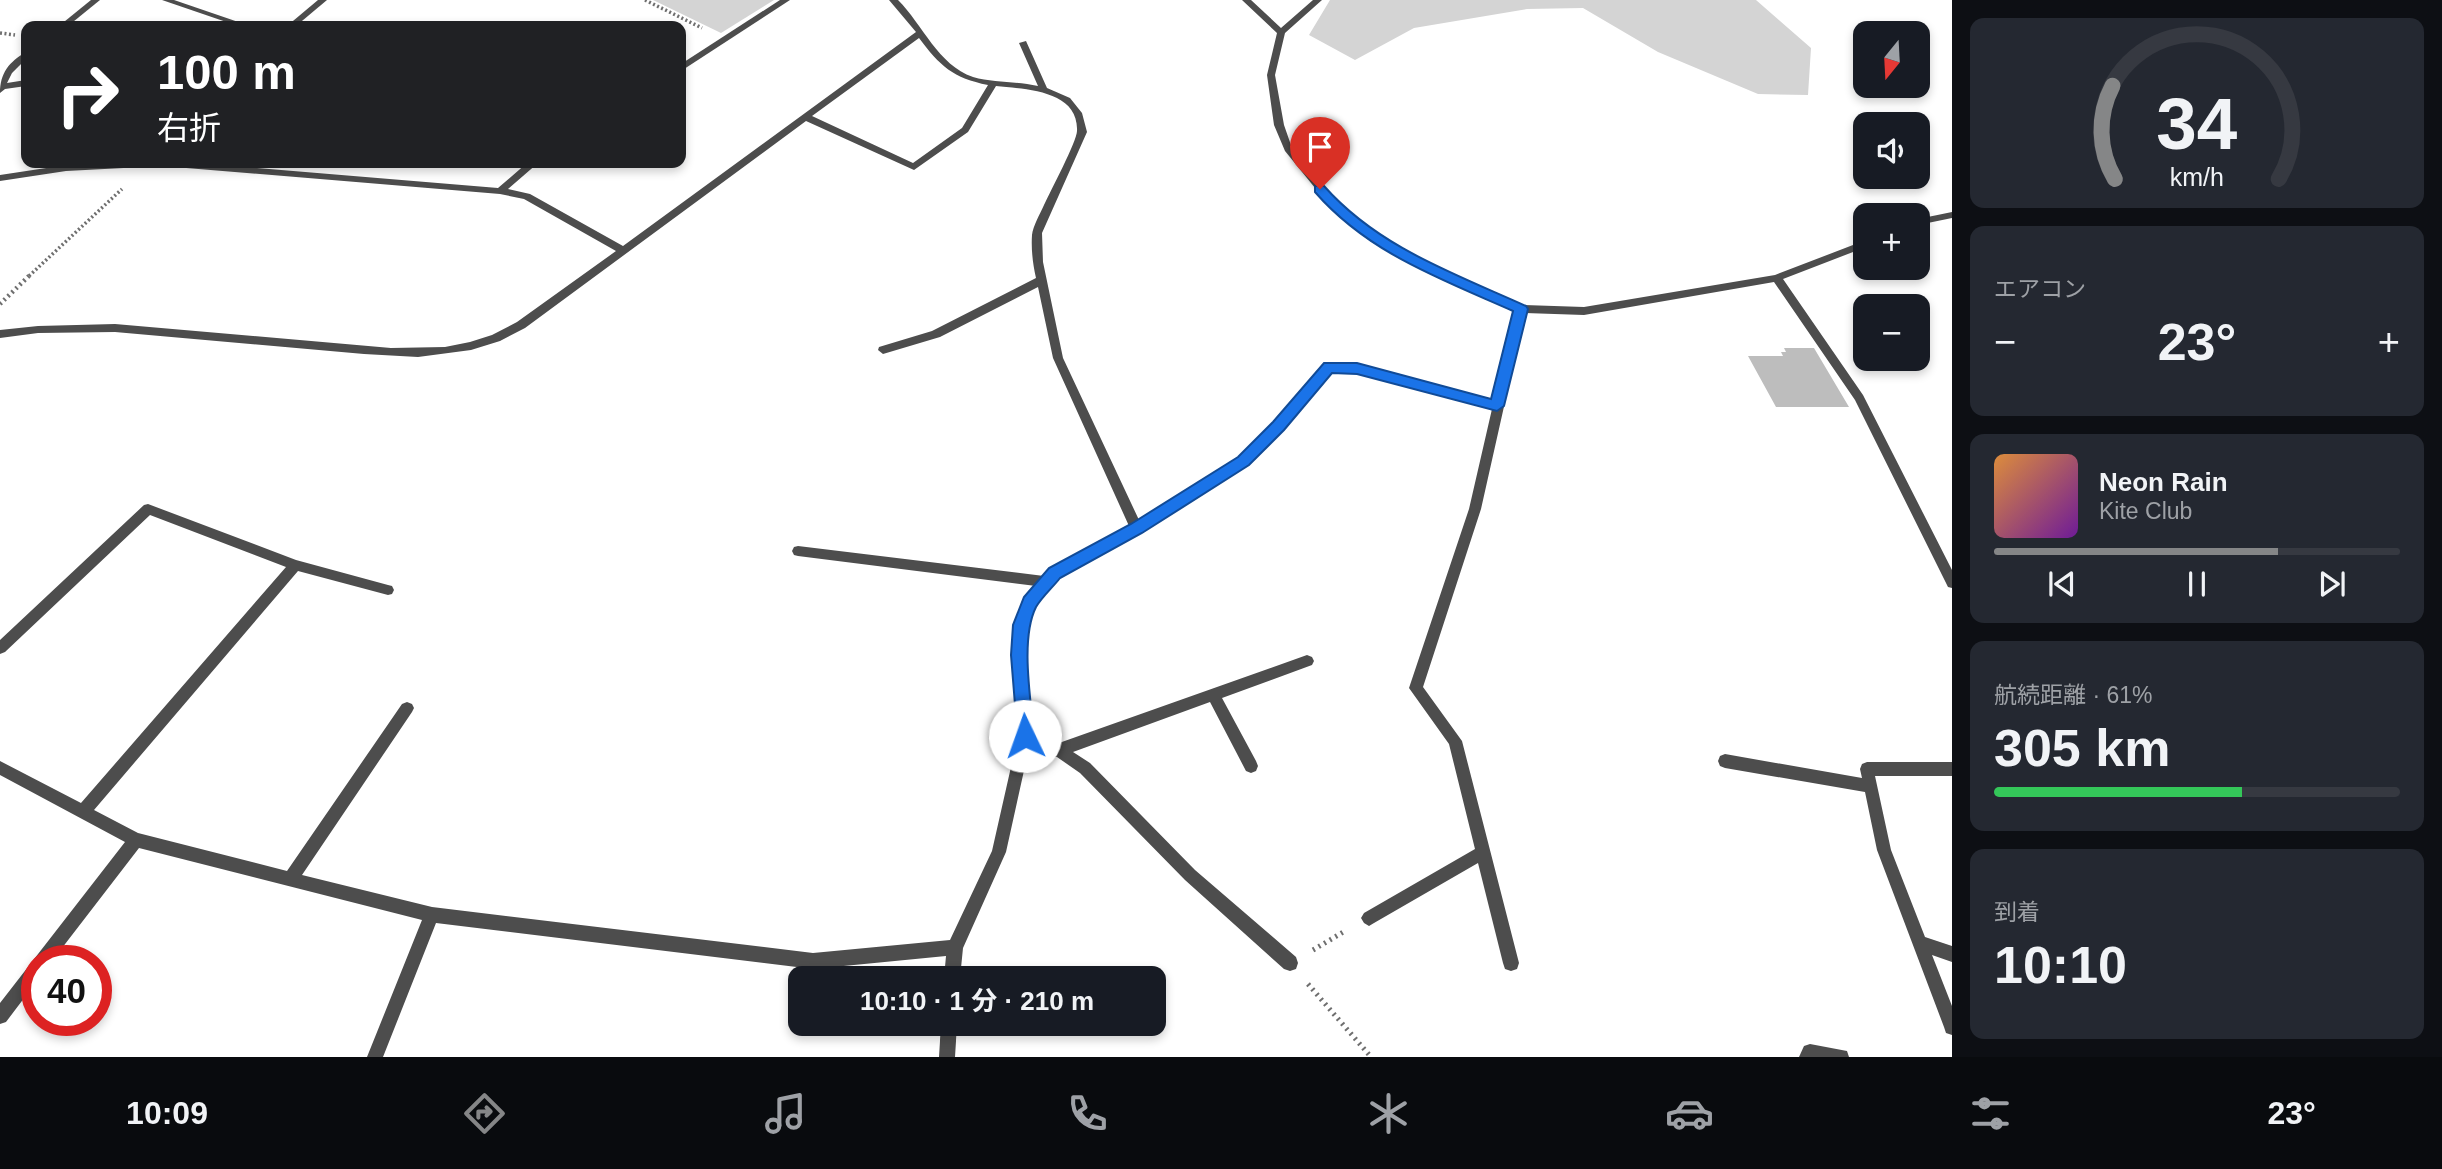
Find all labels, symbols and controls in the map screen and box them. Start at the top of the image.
north arrow [1853,21,1930,98]
map controls [1853,21,1930,371]
text: 100 m [157,45,296,99]
icon: right [42,49,133,140]
text: 34 [2157,83,2238,164]
text: 右折 [157,110,221,146]
button: sound [1853,112,1930,189]
pin [1290,117,1350,189]
icon: arrive [1301,128,1339,166]
text: km/h [2170,163,2224,191]
button: + [1853,203,1930,280]
text: エアコン [1994,276,2086,302]
button: − [1853,294,1930,371]
text: 23° [2158,313,2236,371]
text: − [1994,321,2016,363]
text: + [2378,321,2400,363]
text: Neon Rain [2099,467,2228,497]
text: Kite Club [2099,498,2192,524]
icon: previous [2043,565,2081,603]
icon: pause [2178,565,2216,603]
icon: next [2313,565,2351,603]
text: 航続距離 · 61% [1994,682,2152,708]
position arrow [988,699,1062,773]
text: 305 km [1994,719,2170,777]
text: 到着 [1994,899,2040,925]
text: 10:10 [1994,936,2127,994]
speed limit sign: 40 [21,945,112,1036]
text: 10:10 · 1 分 · 210 m [860,986,1094,1016]
icon: directions [460,1089,509,1138]
icon: music [761,1089,810,1138]
icon: phone [1063,1089,1112,1138]
icon: climate [1364,1089,1413,1138]
icon: car [1665,1089,1714,1138]
icon: filters [1966,1089,2015,1138]
text: 10:09 [126,1095,208,1131]
text: 23° [2267,1095,2316,1131]

